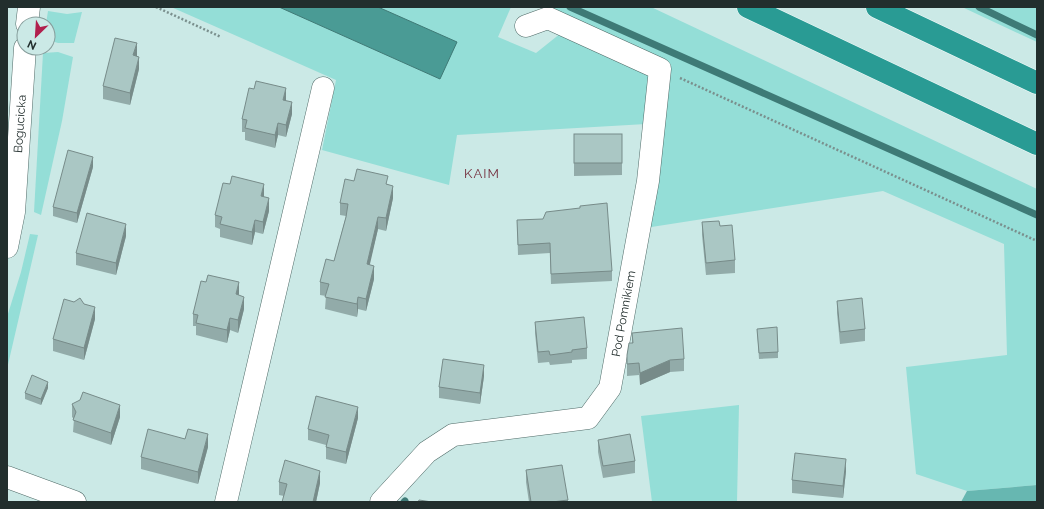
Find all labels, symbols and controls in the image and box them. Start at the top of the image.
north arrow [16,16,56,56]
text: N [25,37,39,52]
street label: Bogucicka [11,94,29,153]
district label: KAIM [464,166,500,181]
street label: Pod Pomnikiem [609,269,638,358]

